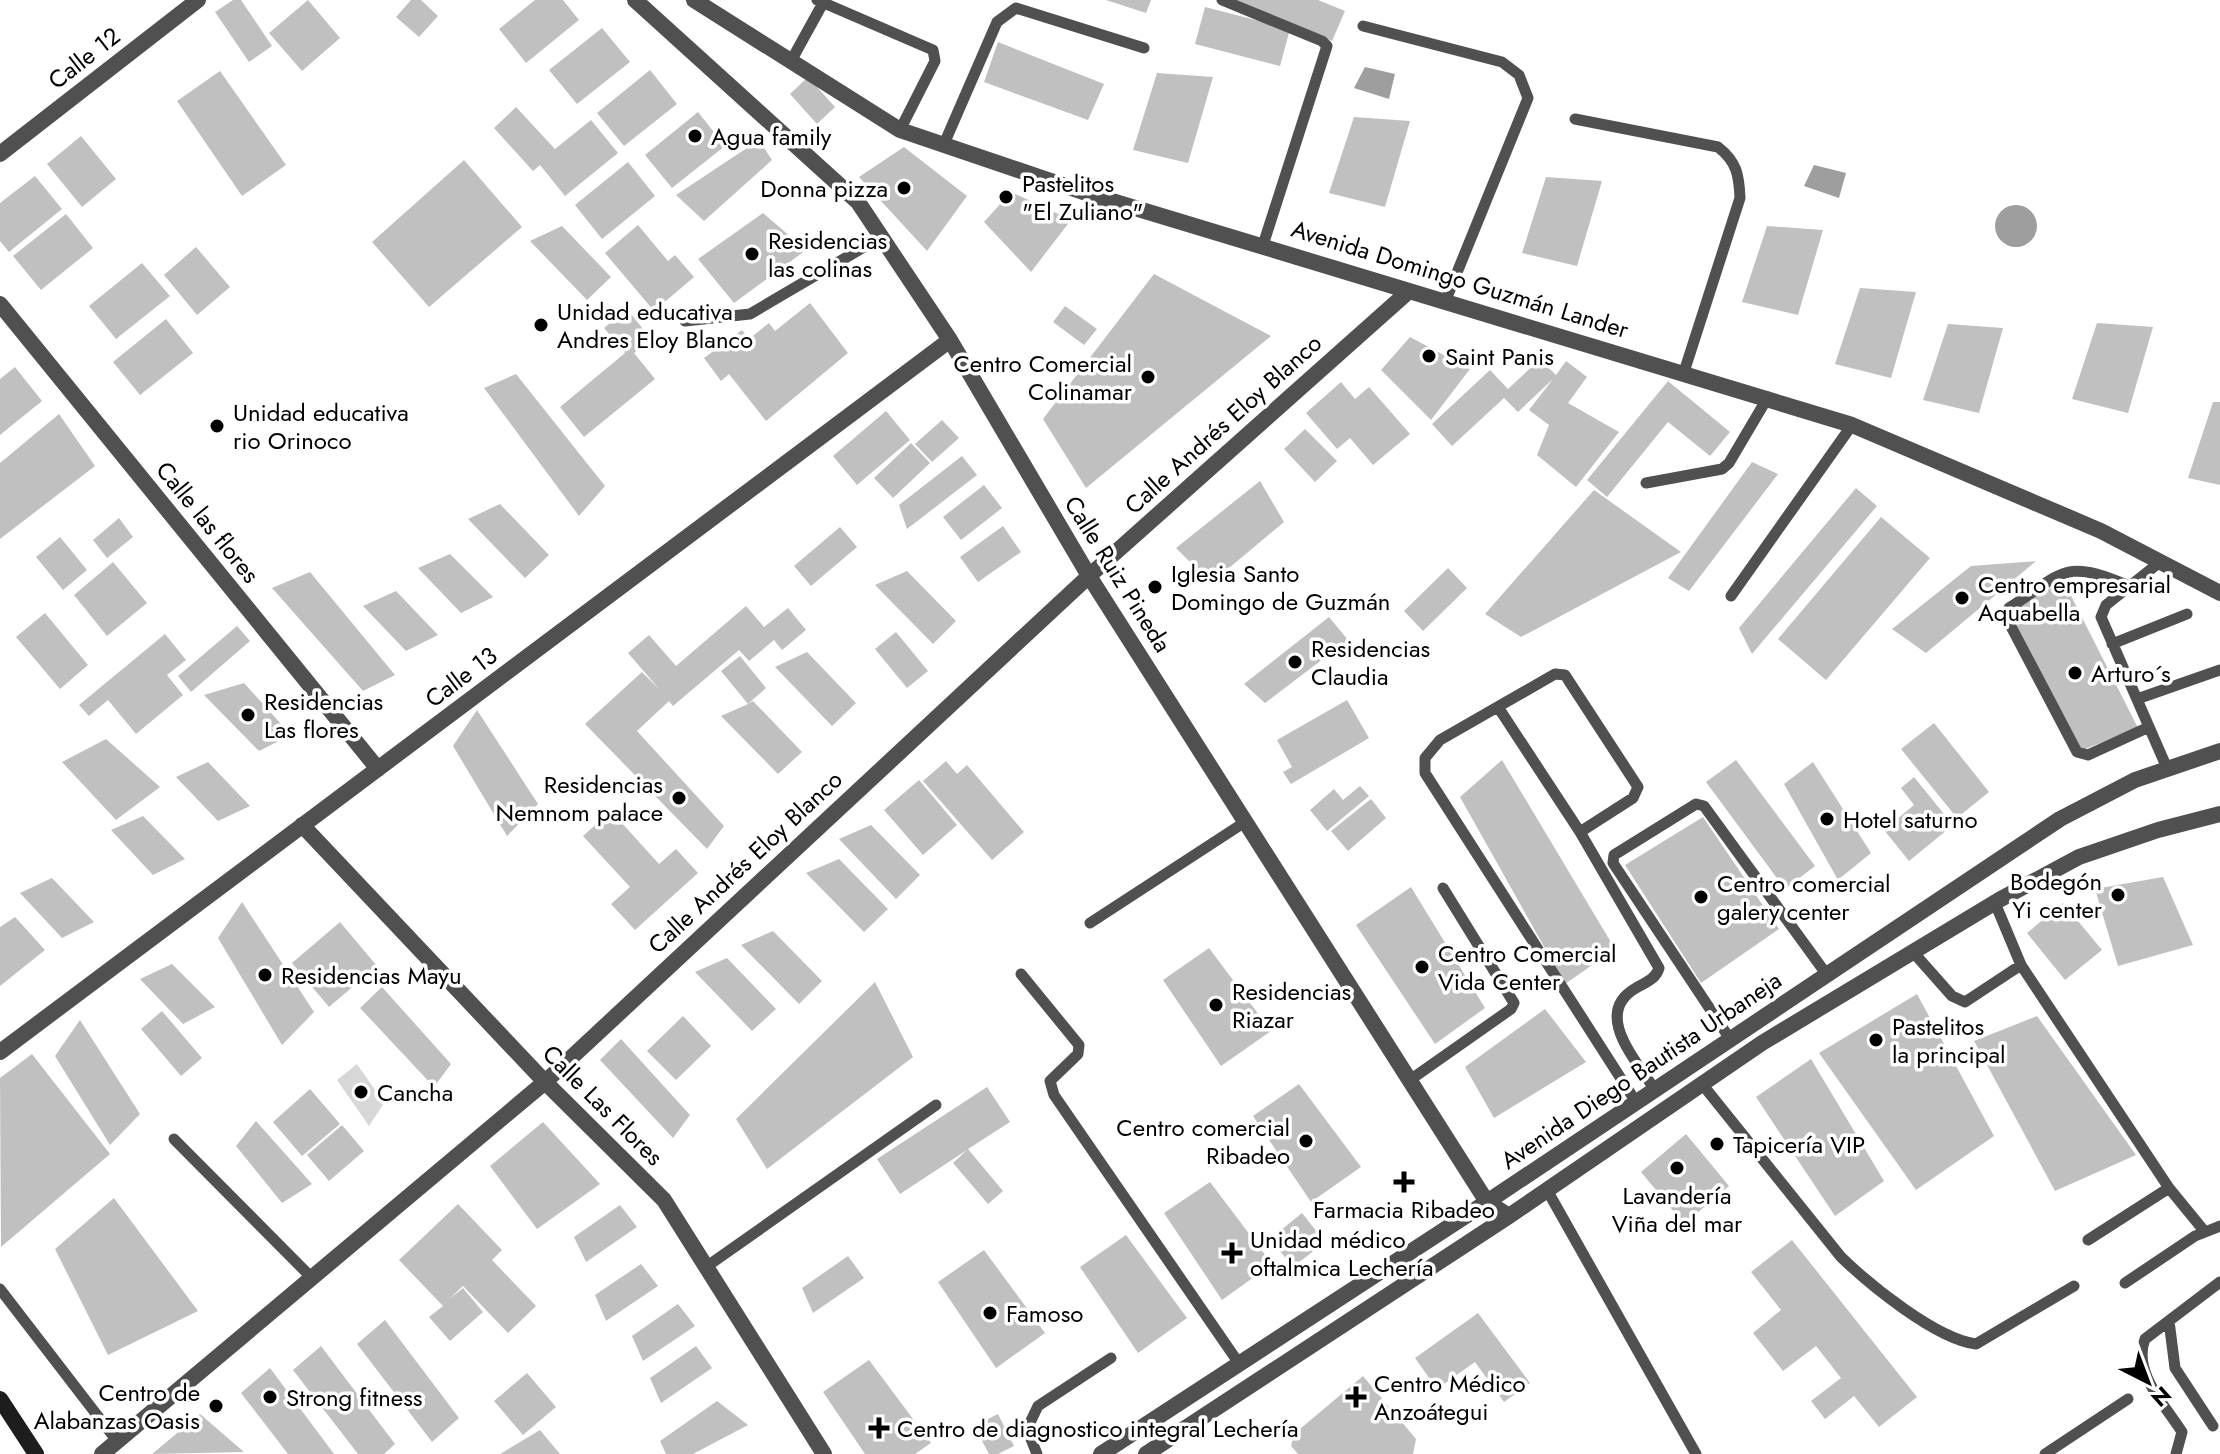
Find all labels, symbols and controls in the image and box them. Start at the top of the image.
street label: Calle 12 [41,19,127,97]
place label: Agua family [711,119,832,154]
marker: Agua family [686,127,704,145]
place label: Pastelitos "El Zuliano" [1022,166,1144,229]
place label: Donna pizza [760,171,888,206]
marker: Donna pizza [895,179,913,197]
marker: Pastelitos "El Zuliano" [997,188,1015,206]
street label: Avenida Domingo Guzmán Lander [1287,211,1634,347]
place label: Residencias las colinas [768,223,887,286]
marker: Residencias las colinas [743,245,761,263]
place label: Unidad educativa Andres Eloy Blanco [557,294,753,357]
marker: Unidad educativa Andres Eloy Blanco [532,316,550,334]
street label: Calle Andrés Eloy Blanco [1117,326,1329,522]
place label: Saint Panis [1445,339,1554,374]
place label: Centro Comercial Colinamar [953,346,1133,409]
marker: Saint Panis [1420,347,1438,365]
marker: Centro Comercial Colinamar [1139,368,1157,386]
place label: Unidad educativa rio Orinoco [233,395,409,458]
marker: Unidad educativa rio Orinoco [208,417,226,435]
street label: Calle las flores [148,454,268,590]
street label: Calle Ruiz Pineda [1056,489,1180,659]
place label: Iglesia Santo Domingo de Guzmán [1171,556,1390,619]
place label: Centro empresarial Aquabella [1978,567,2171,630]
marker: Iglesia Santo Domingo de Guzmán [1146,578,1164,596]
marker: Centro empresarial Aquabella [1953,589,1971,607]
place label: Residencias Claudia [1311,631,1430,694]
street label: Calle 13 [418,638,504,716]
marker: Residencias Claudia [1286,653,1304,671]
place label: Arturo´s [2091,656,2171,691]
marker: Arturo´s [2066,664,2084,682]
place label: Residencias Las flores [264,684,383,747]
marker: Residencias Las flores [239,706,257,724]
street label: Calle Andrés Eloy Blanco [640,762,850,962]
place label: Residencias Nemnom palace [496,767,663,830]
marker: Residencias Nemnom palace [670,789,688,807]
place label: Hotel saturno [1843,802,1978,837]
marker: Hotel saturno [1818,810,1836,828]
place label: Bodegón Yi center [2010,864,2103,927]
place label: Centro comercial galery center [1717,866,1891,929]
marker: Bodegón Yi center [2109,886,2127,904]
marker: Centro comercial galery center [1692,888,1710,906]
place label: Centro Comercial Vida Center [1438,936,1617,999]
place label: Residencias Mayu [281,958,462,993]
marker: Centro Comercial Vida Center [1413,958,1431,976]
street label: Avenida Diego Bautista Urbaneja [1494,963,1788,1177]
marker: Residencias Mayu [256,966,274,984]
place label: Residencias Riazar [1232,974,1351,1037]
marker: Residencias Riazar [1207,996,1225,1014]
place label: Pastelitos la principal [1892,1009,2005,1072]
marker: Pastelitos la principal [1867,1031,1885,1049]
street label: Calle Las Flores [535,1037,671,1173]
place label: Cancha [377,1075,453,1110]
marker: Cancha [352,1083,370,1101]
place label: Centro comercial Ribadeo [1116,1110,1290,1173]
place label: Tapicería VIP [1733,1127,1865,1162]
marker: Centro comercial Ribadeo [1297,1132,1315,1150]
marker: Tapicería VIP [1708,1135,1726,1153]
marker: Lavandería Viña del mar [1668,1159,1686,1177]
marker: Farmacia Ribadeo [1395,1173,1413,1191]
place label: Lavandería Viña del mar [1612,1178,1743,1241]
place label: Farmacia Ribadeo [1313,1192,1495,1227]
place label: Unidad médico oftalmica Lechería [1250,1222,1434,1285]
marker: Unidad médico oftalmica Lechería [1221,1242,1243,1264]
place label: Famoso [1006,1296,1083,1331]
marker: Famoso [981,1304,999,1322]
north arrow [2108,1342,2188,1422]
place label: Centro Médico Anzoátegui [1374,1366,1526,1429]
place label: Centro de Alabanzas Oasis [34,1375,200,1438]
text: N [2144,1379,2179,1415]
place label: Strong fitness [286,1380,423,1415]
marker: Centro Médico Anzoátegui [1345,1386,1367,1408]
marker: Strong fitness [261,1388,279,1406]
marker: Centro de Alabanzas Oasis [207,1397,225,1415]
place label: Centro de diagnostico integral Lechería [897,1411,1299,1446]
marker: Centro de diagnostico integral Lechería [868,1417,890,1439]

